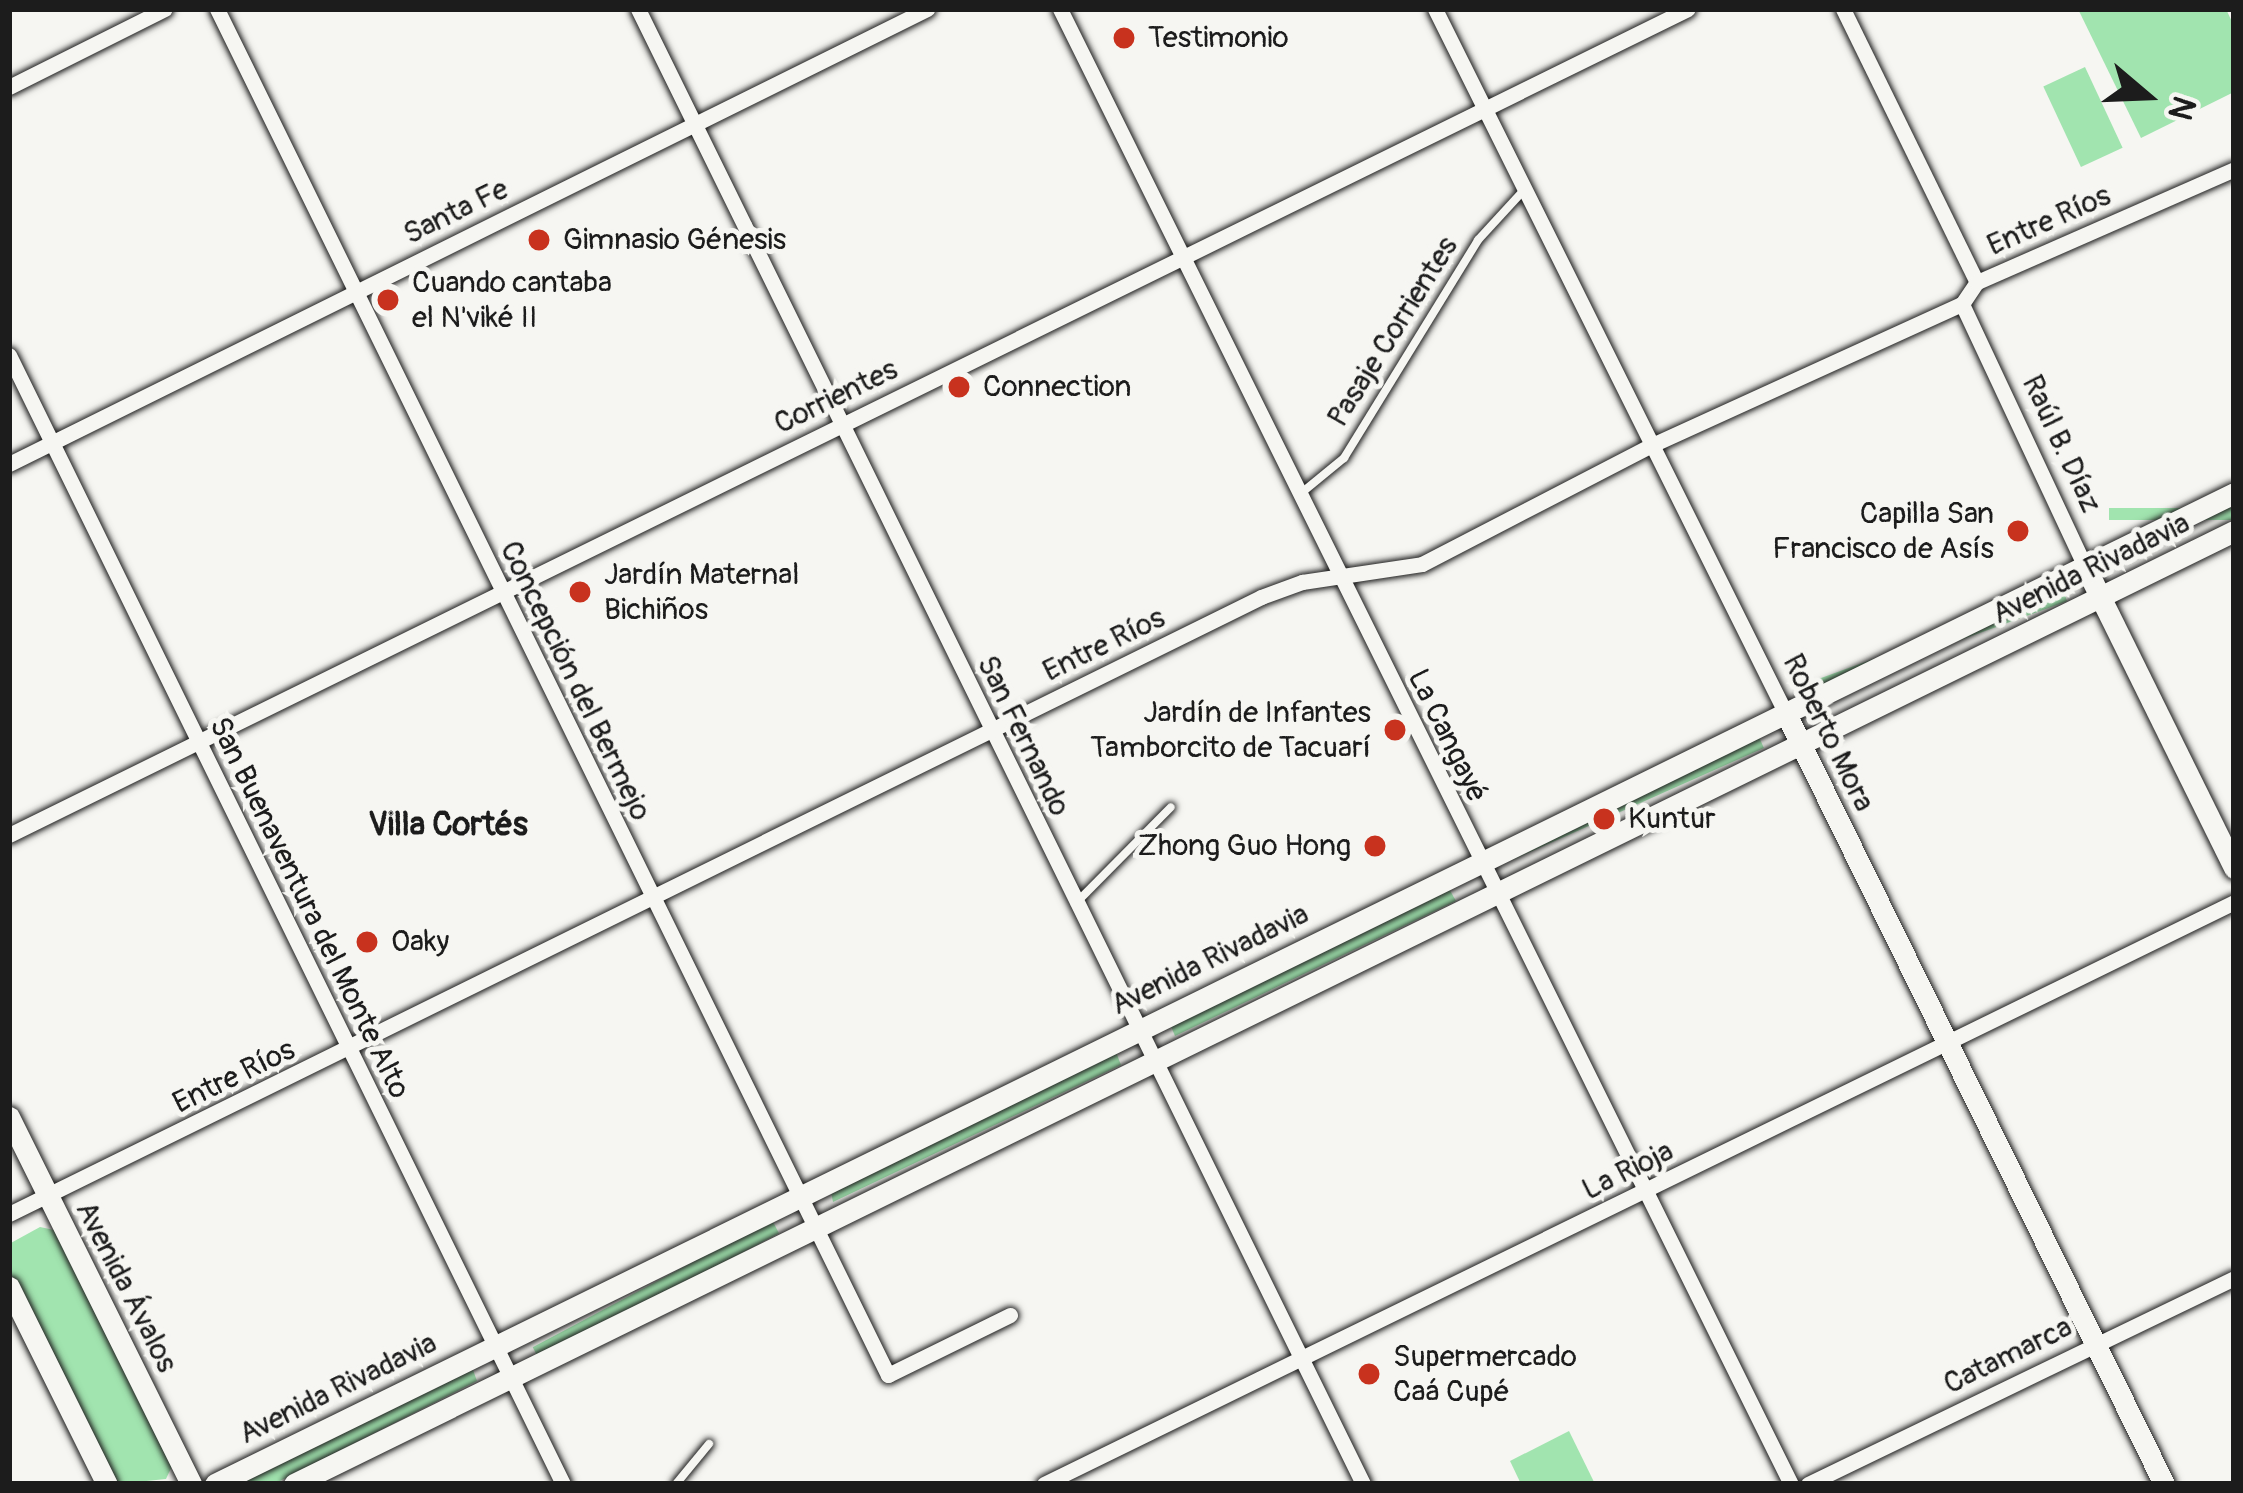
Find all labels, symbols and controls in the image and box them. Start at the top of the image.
place label: Testimonio [1148,20,1289,56]
marker: Testimonio [1111,25,1137,51]
north arrow [2087,36,2207,156]
text: N [2158,91,2205,125]
street label: Santa Fe [398,171,514,253]
street label: Entre Ríos [1982,178,2116,264]
place label: Gimnasio Génesis [563,222,786,258]
marker: Gimnasio Génesis [526,227,552,253]
street label: Pasaje Corrientes [1320,230,1466,434]
place label: Cuando cantaba el N'viké II [412,265,612,336]
marker: Cuando cantaba el N'viké II [375,287,401,313]
street label: Corrientes [769,352,903,442]
place label: Connection [983,369,1132,405]
street label: Raúl B. Díaz [2014,370,2108,518]
marker: Connection [946,374,972,400]
place label: Capilla San Francisco de Asís [1772,496,1994,566]
street label: Avenida Rivadavia [1986,506,2196,632]
marker: Capilla San Francisco de Asís [2005,518,2031,544]
street label: Concepción del Bermejo [492,535,658,827]
place label: Jardín Maternal Bichiños [604,557,799,628]
marker: Jardín Maternal Bichiños [567,579,593,605]
street label: Entre Ríos [1037,600,1171,690]
street label: Roberto Mora [1774,648,1882,818]
street label: San Fernando [969,650,1077,822]
street label: La Cangayé [1399,664,1495,808]
place label: Jardín de Infantes Tamborcito de Tacuarí [1090,695,1371,766]
street label: San Buenaventura del Monte Alto [201,712,417,1104]
marker: Jardín de Infantes Tamborcito de Tacuarí [1382,717,1408,743]
place label: Kuntur [1628,801,1716,837]
district label: Villa Cortés [368,805,528,845]
marker: Kuntur [1591,806,1617,832]
place label: Zhong Guo Hong [1138,828,1351,864]
marker: Zhong Guo Hong [1362,833,1388,859]
street label: Avenida Rivadavia [1105,897,1315,1023]
place label: Oaky [391,924,449,960]
marker: Oaky [354,929,380,955]
street label: Entre Ríos [167,1032,301,1122]
street label: La Rioja [1576,1134,1680,1208]
street label: Avenida Ávalos [67,1195,185,1379]
street label: Catamarca [1938,1310,2078,1402]
street label: Avenida Rivadavia [233,1326,443,1452]
place label: Supermercado Caá Cupé [1393,1339,1577,1410]
marker: Supermercado Caá Cupé [1356,1361,1382,1387]

